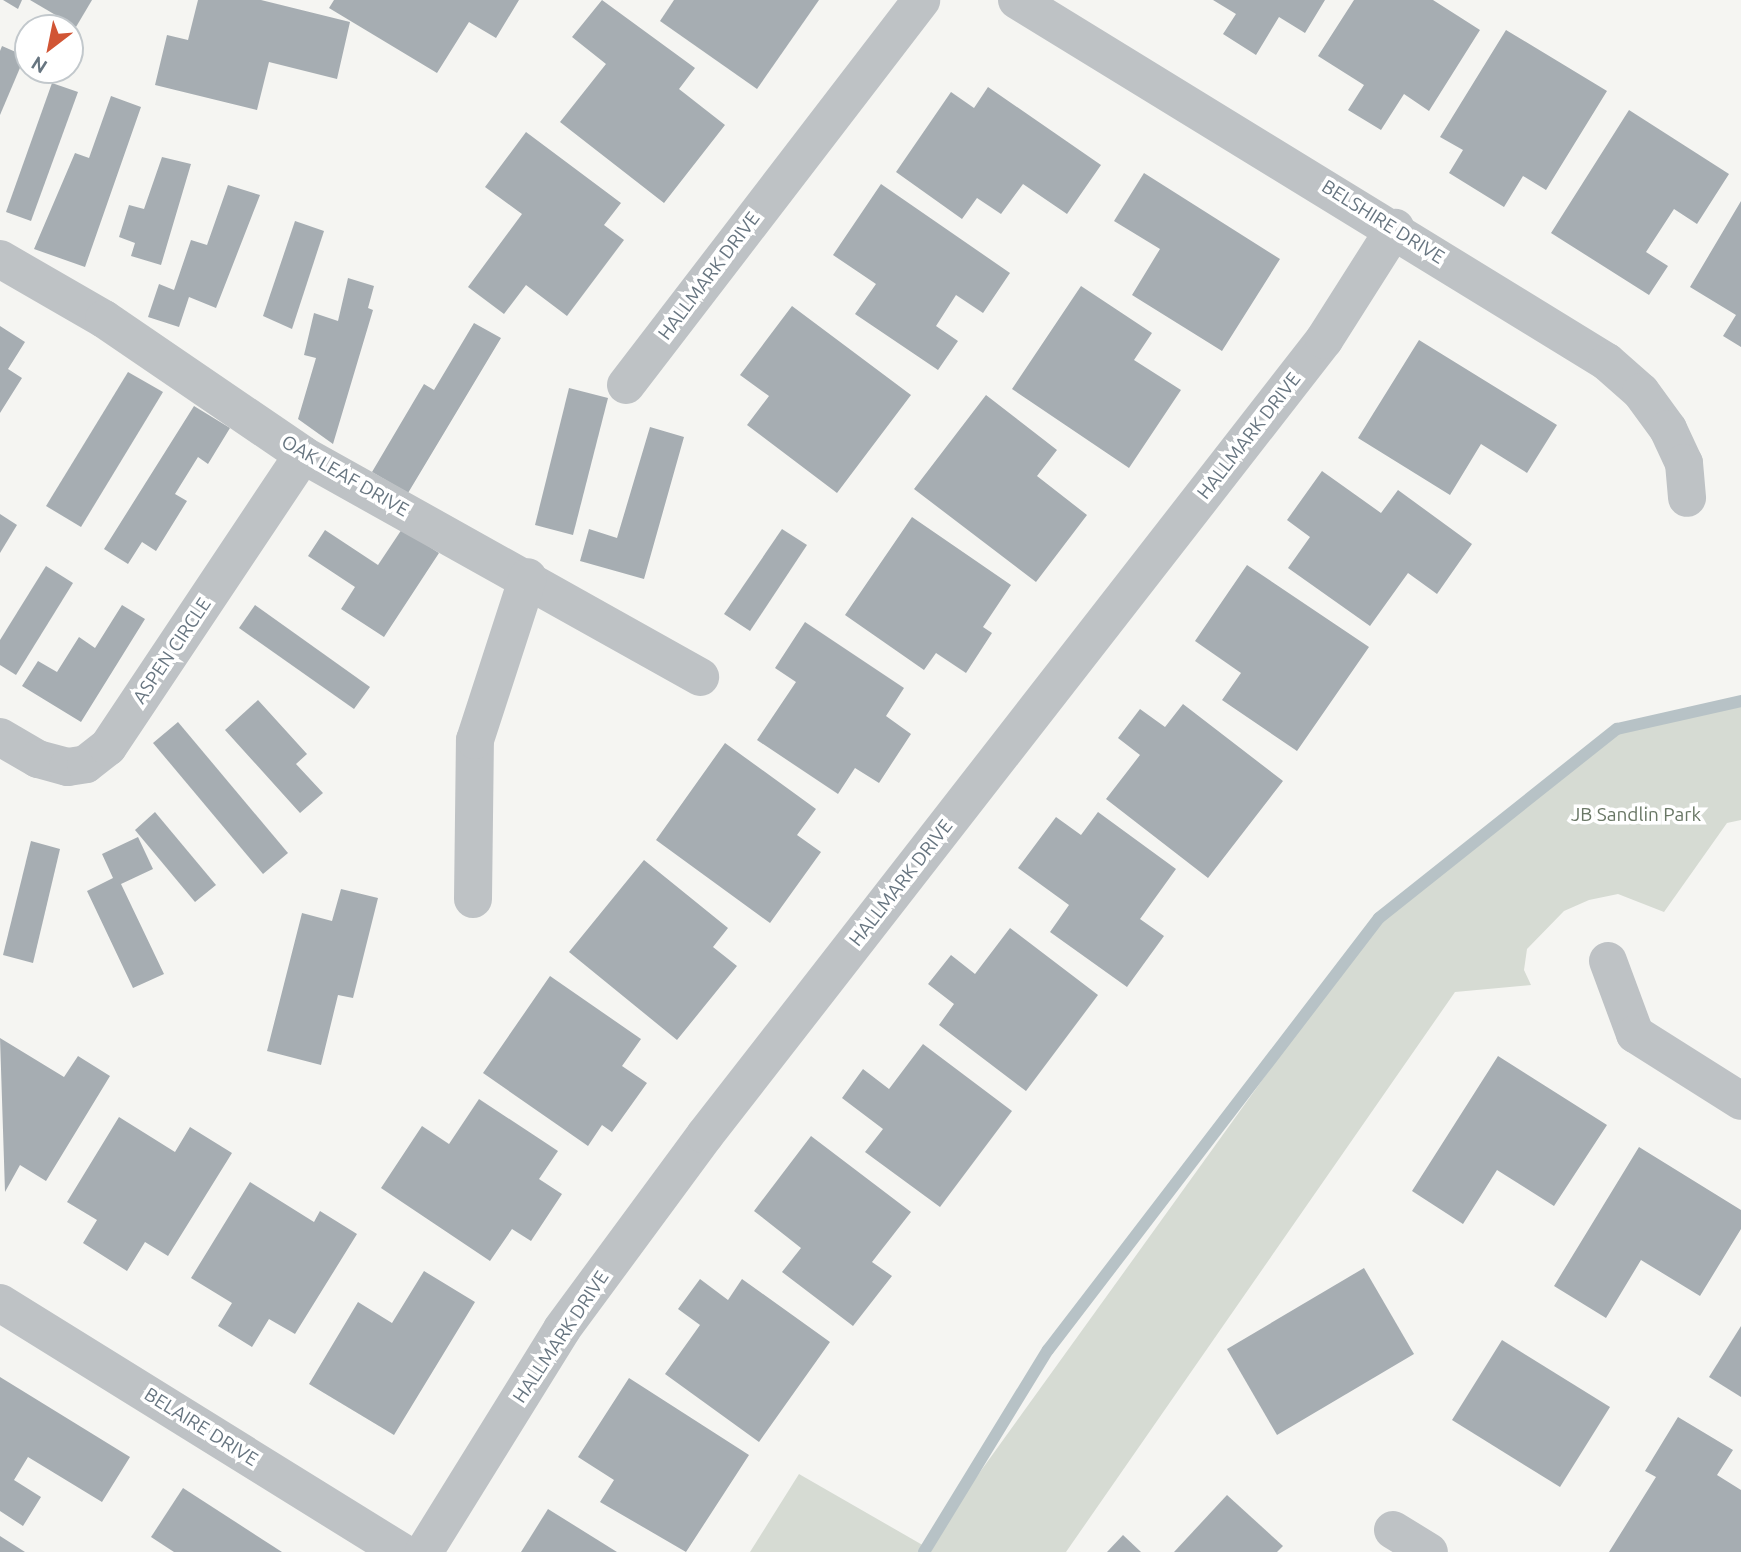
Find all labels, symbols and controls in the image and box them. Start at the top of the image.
north arrow [14,14,84,84]
text: N [27,52,51,78]
street label: BELSHIRE DRIVE [1317,175,1449,269]
street label: HALLMARK DRIVE [653,207,765,345]
street label: HALLMARK DRIVE [1192,368,1306,504]
street label: OAK LEAF DRIVE [277,430,413,522]
street label: ASPEN CIRCLE [128,594,216,708]
park label: JB Sandlin Park [1571,804,1701,826]
street label: HALLMARK DRIVE [844,815,958,951]
street label: HALLMARK DRIVE [508,1267,614,1407]
street label: BELAIRE DRIVE [140,1383,262,1471]

